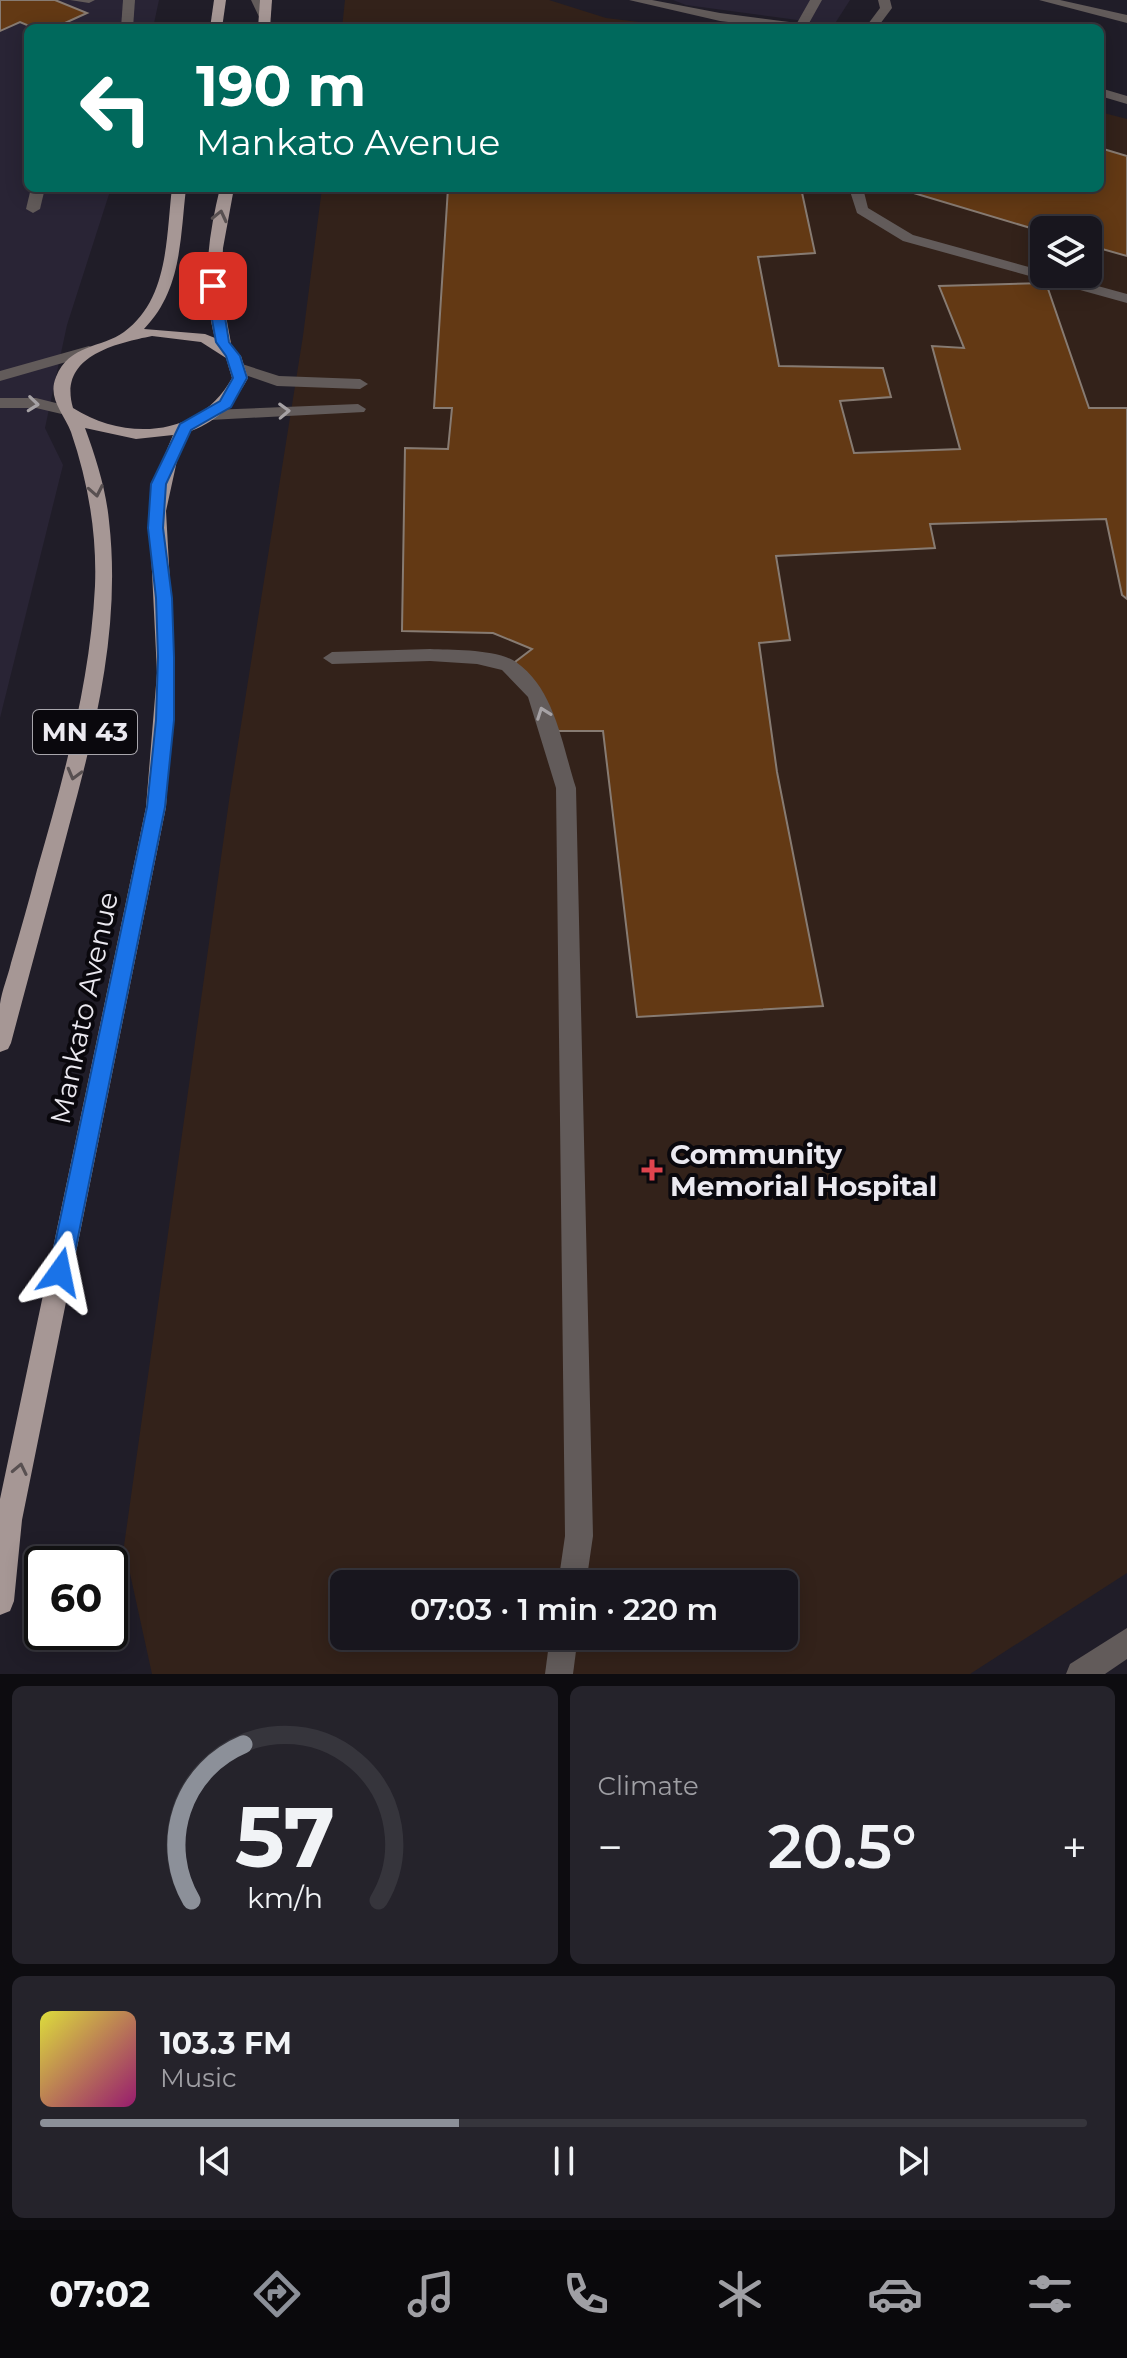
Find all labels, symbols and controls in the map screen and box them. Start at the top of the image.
text: 190 m [196,52,366,120]
icon: left [64,56,168,160]
text: Mankato Avenue [196,120,500,164]
one-way arrow [211,209,228,223]
map controls [1030,216,1102,288]
button: layers [1030,216,1102,288]
pin [179,252,247,320]
icon: arrive [191,264,235,308]
one-way arrow [26,395,40,412]
one-way arrow [278,402,291,420]
one-way arrow [87,483,104,497]
one-way arrow [537,707,553,721]
road number: MN 43 [33,710,137,754]
one-way arrow [67,767,83,781]
street label: Mankato Avenue [43,889,125,1127]
place label: Community Memorial Hospital [670,1137,937,1203]
marker: Community Memorial Hospital [641,1159,663,1181]
position arrow [18,1230,102,1314]
one-way arrow [10,1462,27,1476]
speed limit sign: 60 [24,1546,128,1650]
text: 07:03 · 1 min · 220 m [410,1591,718,1628]
text: Climate [598,1770,699,1802]
text: 57 [235,1786,335,1888]
text: 20.5° [768,1810,917,1883]
text: − [598,1820,623,1874]
text: + [1062,1820,1087,1874]
text: km/h [247,1880,323,1915]
text: 103.3 FM [160,2025,292,2062]
text: Music [160,2062,237,2094]
icon: previous [193,2139,237,2183]
icon: pause [542,2139,586,2183]
icon: next [891,2139,935,2183]
icon: directions [249,2266,305,2322]
icon: music [403,2266,459,2322]
icon: phone [558,2266,614,2322]
icon: climate [712,2266,768,2322]
icon: car [867,2266,923,2322]
icon: filters [1022,2266,1078,2322]
text: 07:02 [49,2272,150,2316]

